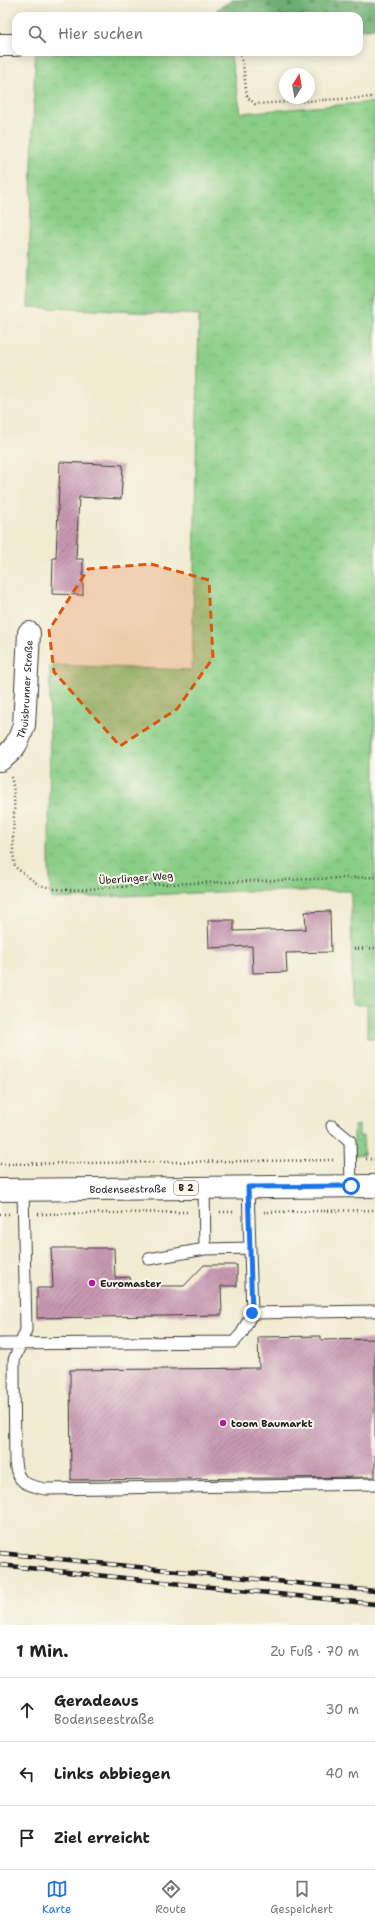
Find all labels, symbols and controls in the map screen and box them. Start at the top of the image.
search box [12,12,363,56]
icon: search [26,23,48,45]
text: Hier suchen [58,24,143,44]
north arrow [279,68,315,104]
street label: Thuisbrunner Straße [13,639,35,741]
street label: Überlinger Weg [98,869,174,887]
route start [342,1177,360,1195]
road number: B 2 [174,1181,198,1195]
street label: Bodenseestraße [89,1182,167,1196]
place label: Euromaster [100,1277,162,1290]
marker: Euromaster [87,1278,97,1288]
route end [243,1304,261,1322]
place label: toom Baumarkt [231,1417,313,1430]
marker: toom Baumarkt [218,1418,228,1428]
text: 1 Min. [16,1640,69,1662]
text: Zu Fuß · 70 m [271,1643,359,1660]
text: Geradeaus [54,1691,139,1711]
icon: ahead [16,1699,38,1721]
text: 30 m [325,1701,359,1718]
text: Bodenseestraße [54,1711,154,1728]
icon: left [16,1763,38,1785]
text: Links abbiegen [54,1764,170,1784]
text: 40 m [325,1765,359,1782]
icon: arrive [16,1827,38,1849]
text: Ziel erreicht [54,1828,150,1848]
tab: Karte [42,1878,71,1917]
tab: Route [155,1878,186,1917]
tab: Gespeichert [270,1878,333,1917]

